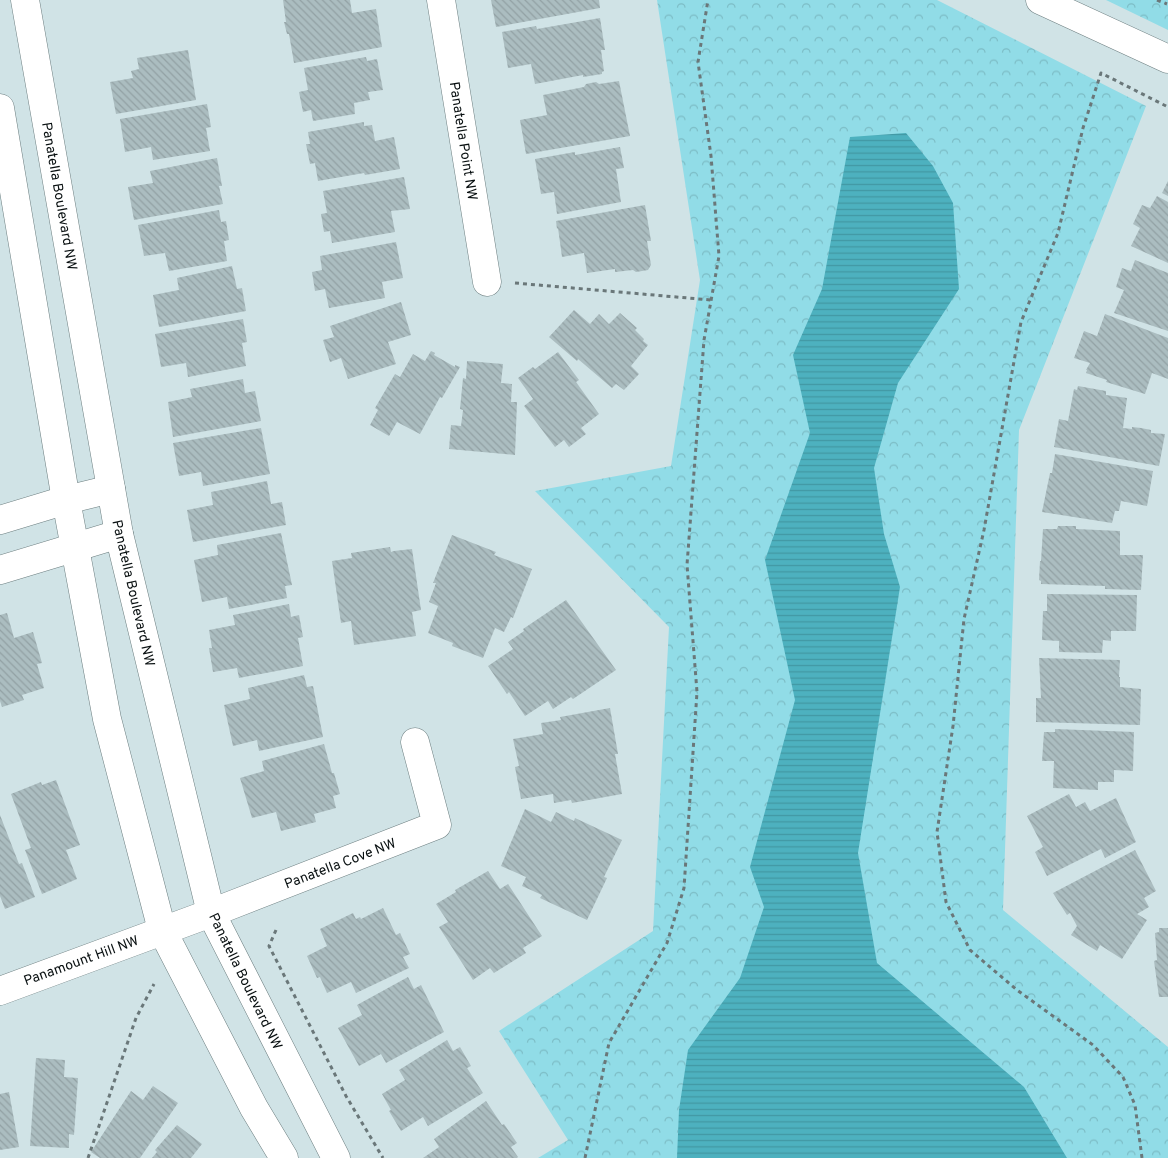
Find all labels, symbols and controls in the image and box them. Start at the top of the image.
street label: Panatella Point NW [445,81,480,202]
street label: Panatella Boulevard NW [37,121,80,272]
street label: Panatella Boulevard NW [107,518,158,669]
street label: Panatella Cove NW [282,835,399,894]
street label: Panatella Boulevard NW [204,911,285,1053]
street label: Panamount Hill NW [22,933,142,990]

